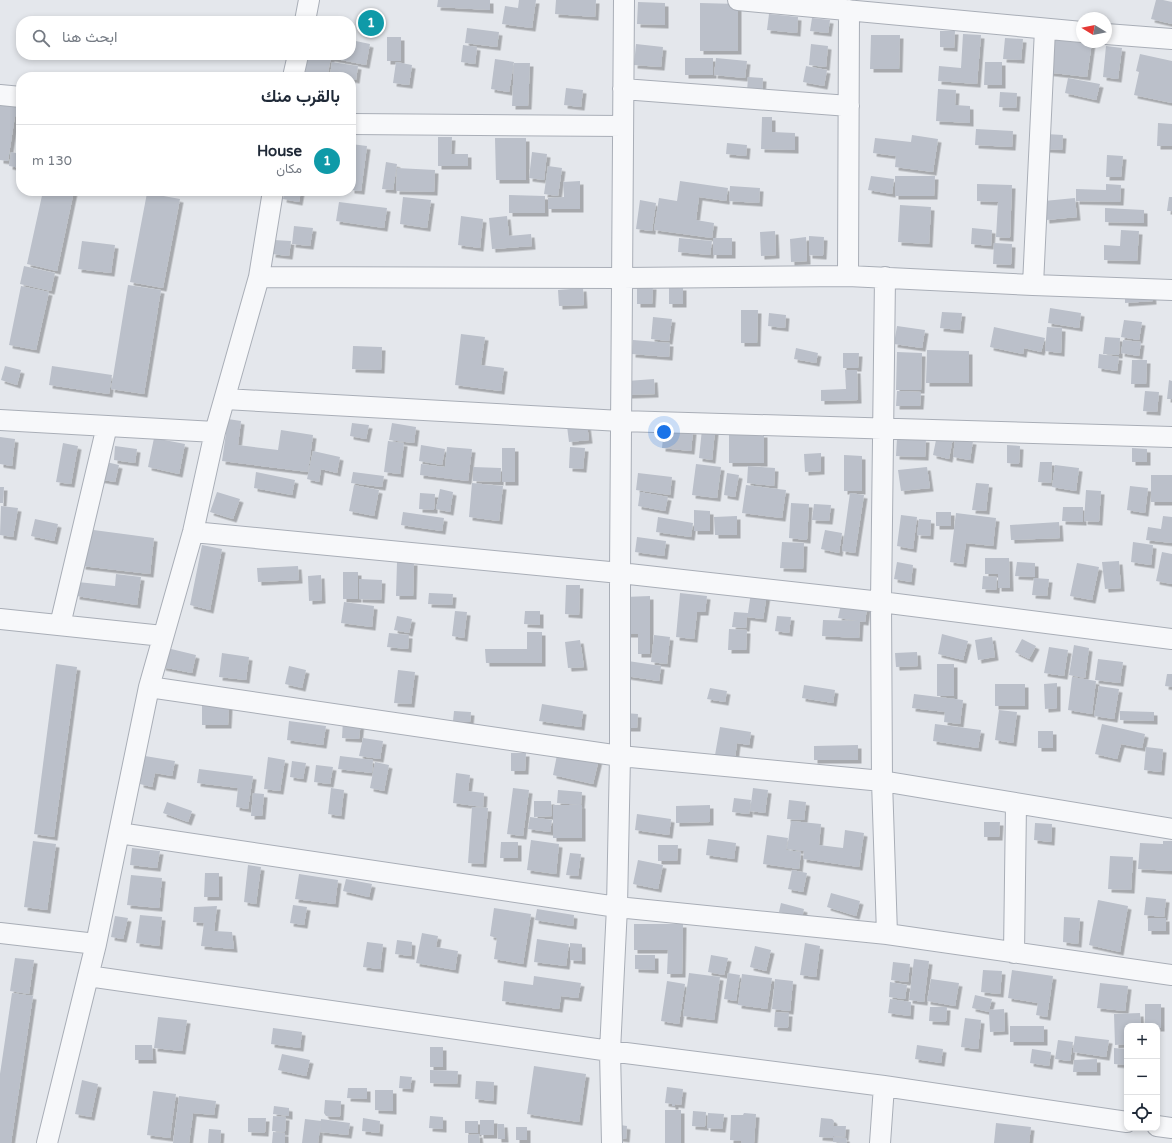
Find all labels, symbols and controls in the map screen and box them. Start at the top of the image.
pin: 1 [358,8,384,38]
north arrow [1076,12,1112,48]
search box [16,16,356,60]
icon: search [30,27,52,49]
text: ابحث هنا [62,28,117,46]
text: بالقرب منك [261,86,340,107]
text: House [257,142,302,160]
text: 130 m [32,153,72,169]
text: 1 [323,153,331,169]
text: مكان [276,161,302,177]
your location [654,422,674,442]
map controls [1124,1023,1160,1131]
button: + [1124,1023,1160,1059]
button: − [1124,1059,1160,1095]
button: locate [1124,1095,1160,1131]

